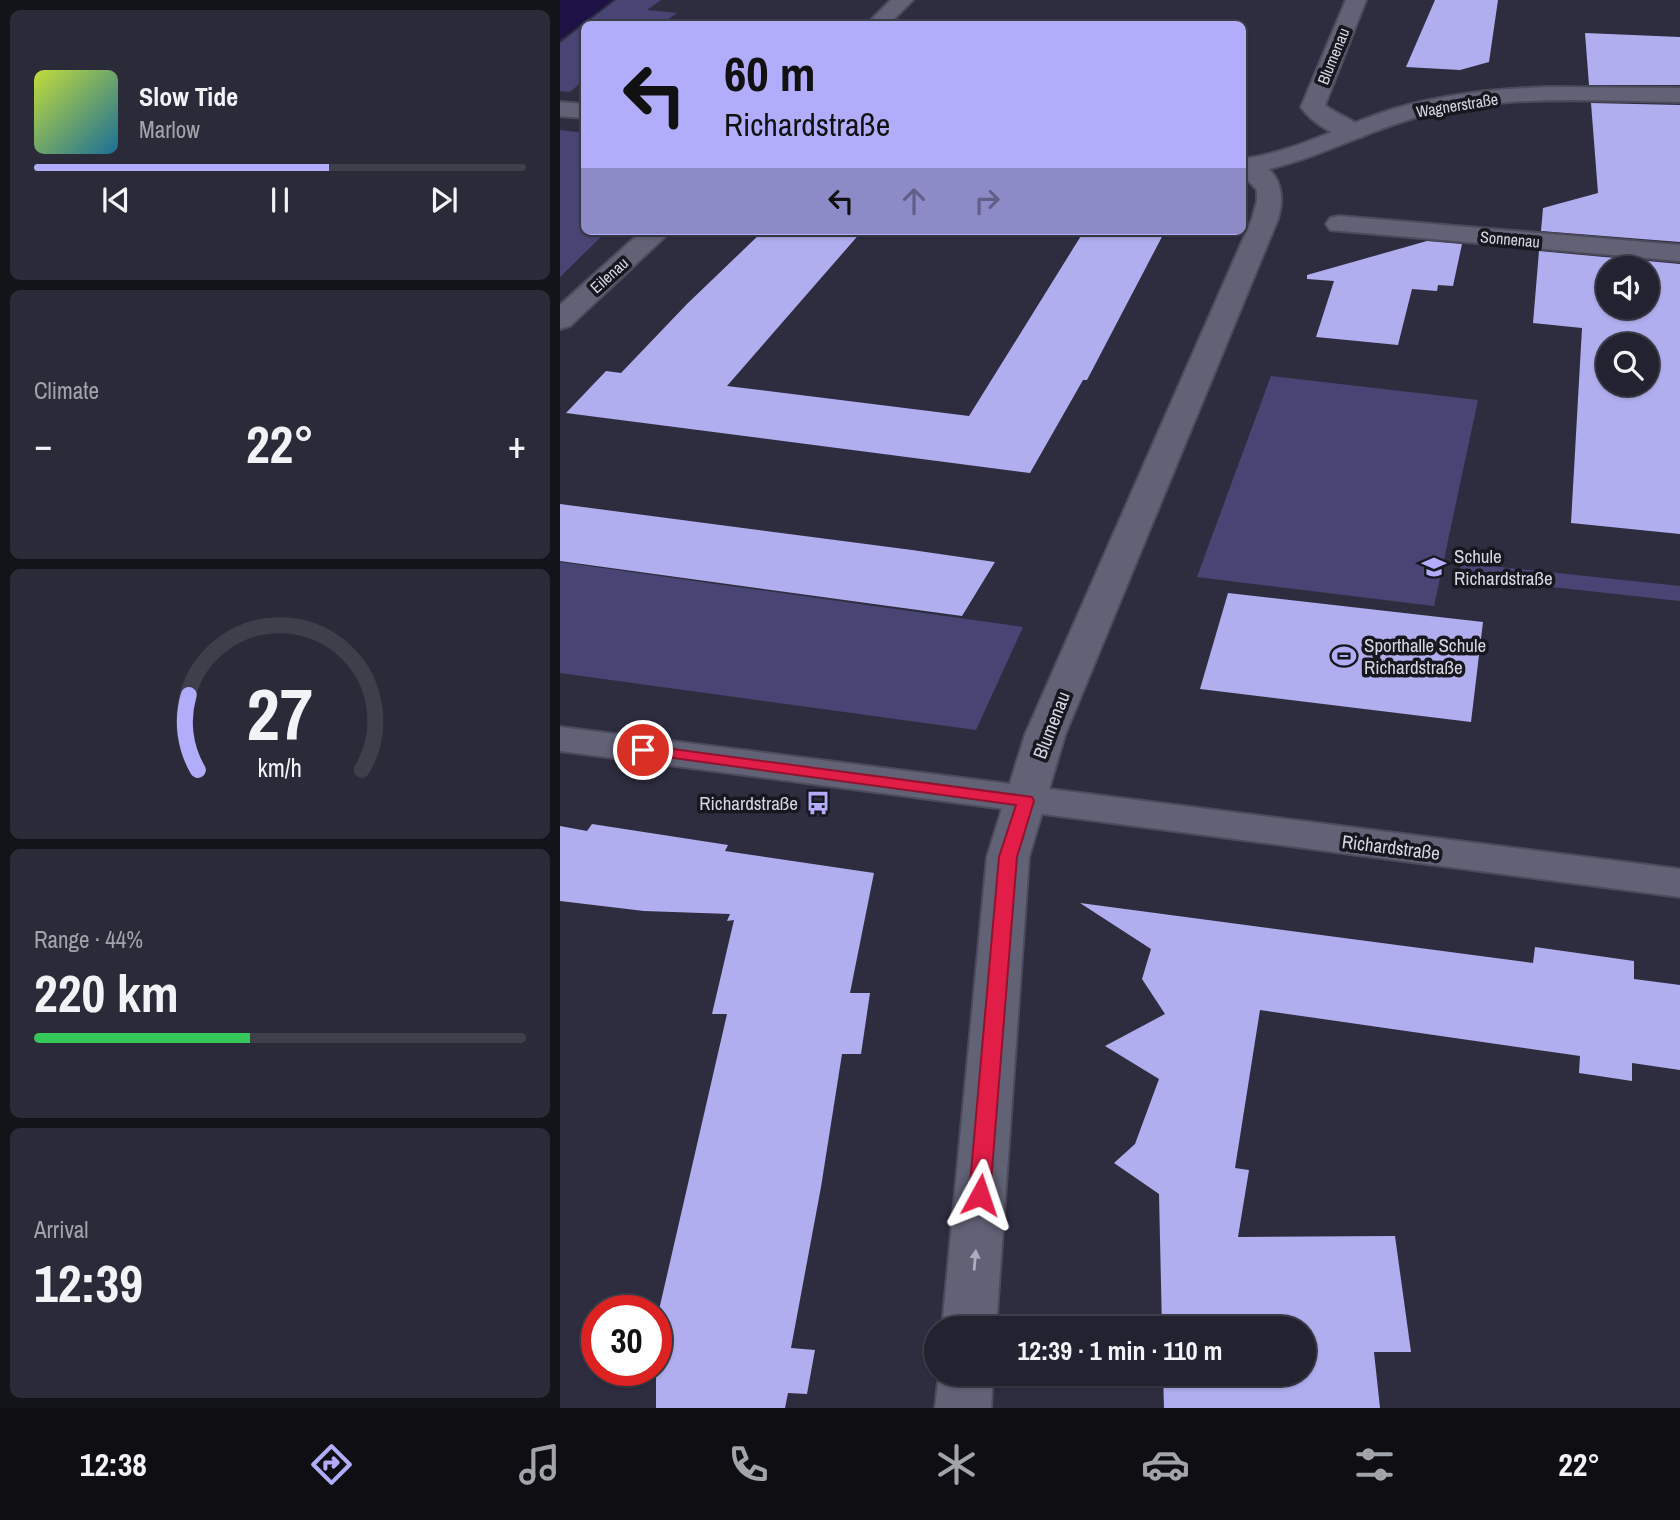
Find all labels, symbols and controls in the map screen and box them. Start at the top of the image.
street label: Blumenau [1312,24,1354,88]
text: 60 m [724,40,816,106]
icon: left [609,49,700,140]
text: Slow Tide [139,79,238,114]
street label: Wagnerstraße [1414,88,1500,122]
text: Richardstraße [724,103,890,146]
text: Marlow [139,114,200,145]
icon: previous [97,181,135,219]
icon: pause [261,181,299,219]
icon: next [425,181,463,219]
icon: left [822,182,860,220]
icon: ahead [895,182,933,220]
icon: right [968,182,1006,220]
street label: Sonnenau [1479,225,1541,253]
street label: Eilenau [585,252,633,298]
map controls [1596,256,1659,396]
button: sound [1596,256,1659,319]
button: search [1596,333,1659,396]
text: Climate [34,375,99,406]
text: 22° [246,409,314,479]
text: − [34,419,52,470]
text: + [508,419,526,470]
place label: Schule Richardstraße [1454,543,1553,591]
school or university icon: Schule Richardstraße [1420,553,1448,581]
place label: Sporthalle Schule Richardstraße [1364,632,1486,680]
sports icon: Sporthalle Schule Richardstraße [1330,642,1358,670]
text: 27 [247,665,313,763]
street label: Blumenau [1026,688,1076,762]
pin [613,720,673,780]
icon: arrive [624,731,662,769]
text: km/h [258,751,302,785]
bus stop icon: Richardstraße [804,789,832,817]
place label: Richardstraße [699,790,798,816]
street label: Richardstraße [1340,828,1442,866]
text: Range · 44% [34,924,143,955]
text: 220 km [34,958,179,1028]
position arrow [943,1158,1017,1232]
text: Arrival [34,1214,89,1245]
text: 12:39 [34,1248,143,1318]
one-way arrow [970,1249,981,1271]
speed limit sign: 30 [581,1295,672,1386]
text: 12:39 · 1 min · 110 m [1017,1333,1223,1368]
icon: directions [307,1440,356,1489]
icon: music [515,1440,564,1489]
icon: phone [724,1440,773,1489]
icon: climate [932,1440,981,1489]
icon: car [1141,1440,1190,1489]
icon: filters [1350,1440,1399,1489]
text: 12:38 [80,1443,147,1486]
text: 22° [1558,1443,1600,1486]

